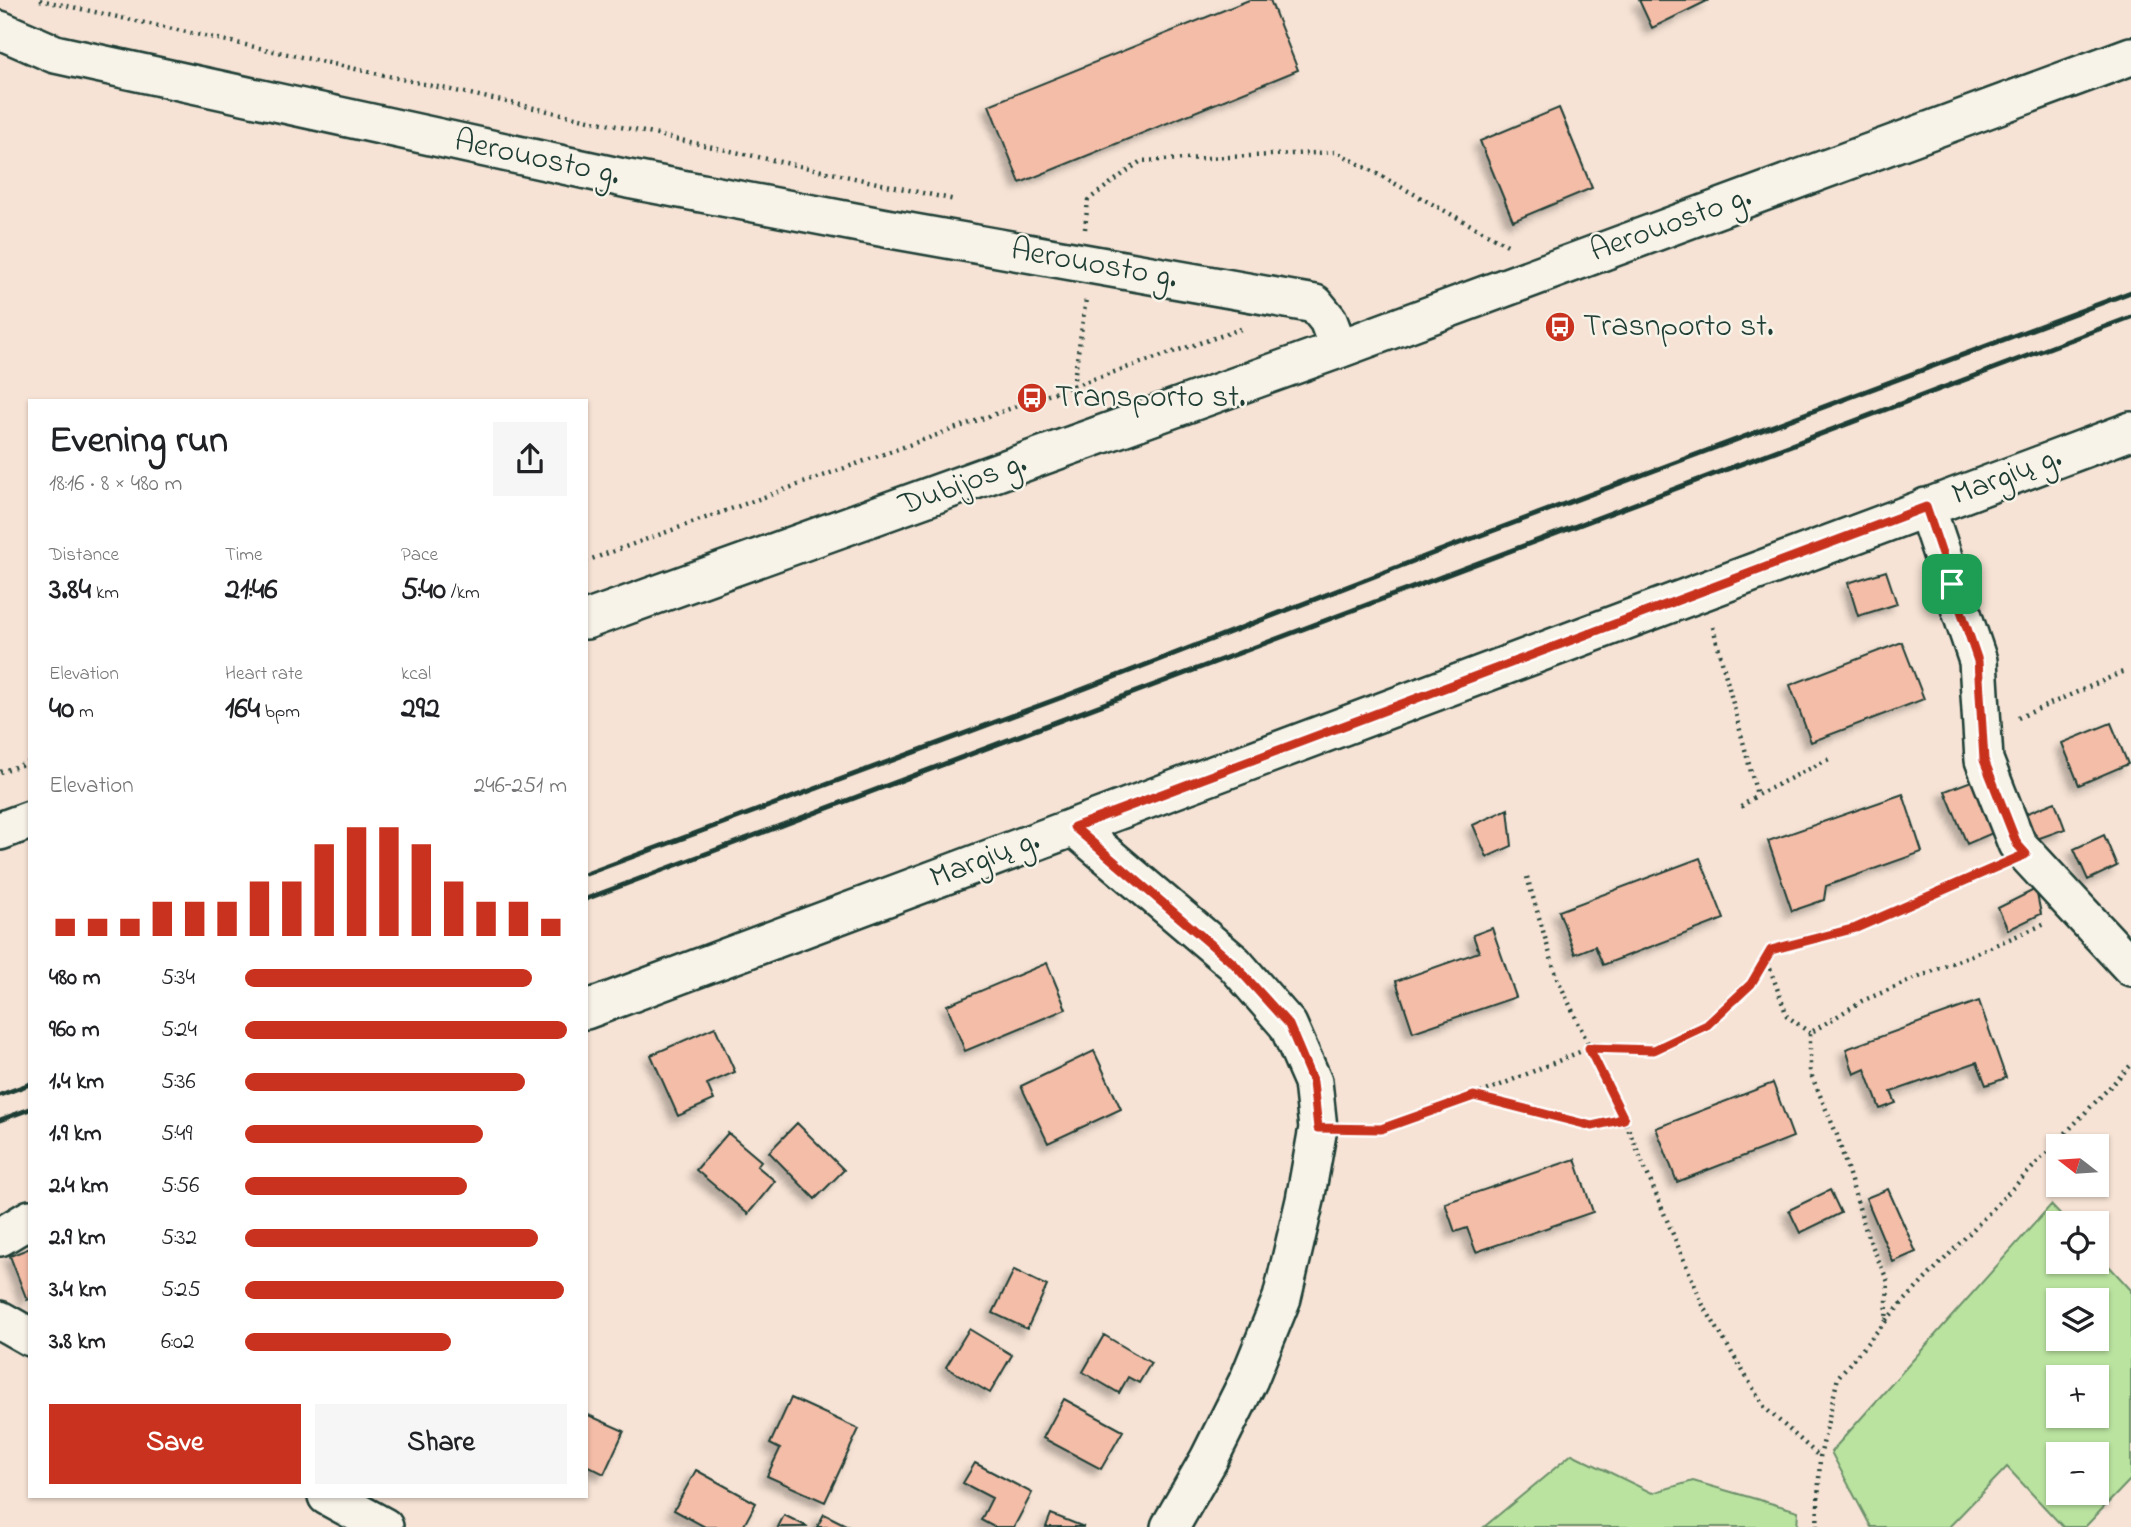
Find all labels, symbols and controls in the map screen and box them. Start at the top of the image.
street label: Aerouosto g. [450,119,624,199]
street label: Aerouosto g. [1584,174,1758,276]
street label: Aerouosto g. [1007,227,1181,303]
place label: Trasnporto st. [1583,304,1774,351]
bus stop icon: Trasnporto st. [1543,310,1577,344]
place label: Transporto st. [1055,375,1246,422]
bus stop icon: Transporto st. [1015,381,1049,415]
text: Evening run [49,414,228,470]
button: share [493,422,567,496]
street label: Margių g. [1945,435,2069,519]
street label: Dubijos g. [892,440,1033,530]
text: 18:16 · 8 × 480 m [49,468,182,501]
text: Distance [49,542,119,569]
text: Time [225,542,263,569]
text: Pace [401,542,438,569]
pin [1922,554,1982,614]
icon: arrive [1933,565,1971,603]
text: 3.84 [49,569,91,613]
text: 21:46 [225,569,278,613]
text: 5:40 [401,569,446,613]
text: km [91,580,119,607]
text: /km [446,580,480,607]
text: Elevation [49,661,119,688]
text: Heart rate [225,661,303,688]
text: kcal [401,661,431,688]
text: 40 [49,688,74,732]
text: 164 [225,688,260,732]
text: 292 [401,688,440,732]
text: m [74,699,94,726]
text: bpm [260,699,300,726]
text: Elevation [49,770,134,803]
text: 246–251 m [474,770,567,803]
street label: Margių g. [923,818,1047,902]
text: 480 m [49,962,101,995]
text: 5:34 [161,962,195,995]
text: 960 m [49,1014,100,1047]
text: 5:24 [161,1014,197,1047]
text: 1.4 km [49,1066,104,1099]
text: 5:36 [161,1066,196,1099]
text: 1.9 km [49,1118,102,1151]
text: 5:49 [161,1118,193,1151]
north arrow [2046,1134,2109,1197]
map controls [2046,1134,2109,1505]
text: 2.4 km [49,1170,108,1203]
text: 5:56 [161,1170,199,1203]
button: locate [2046,1211,2109,1274]
text: 2.9 km [49,1222,106,1255]
text: 5:32 [161,1222,197,1255]
text: 3.4 km [49,1274,106,1307]
text: 5:25 [161,1274,201,1307]
button: layers [2046,1288,2109,1351]
text: 3.8 km [49,1326,106,1359]
text: 6:02 [161,1326,194,1359]
button: + [2046,1365,2109,1428]
button: Save [49,1404,301,1484]
button: Share [315,1404,567,1484]
button: − [2046,1442,2109,1505]

